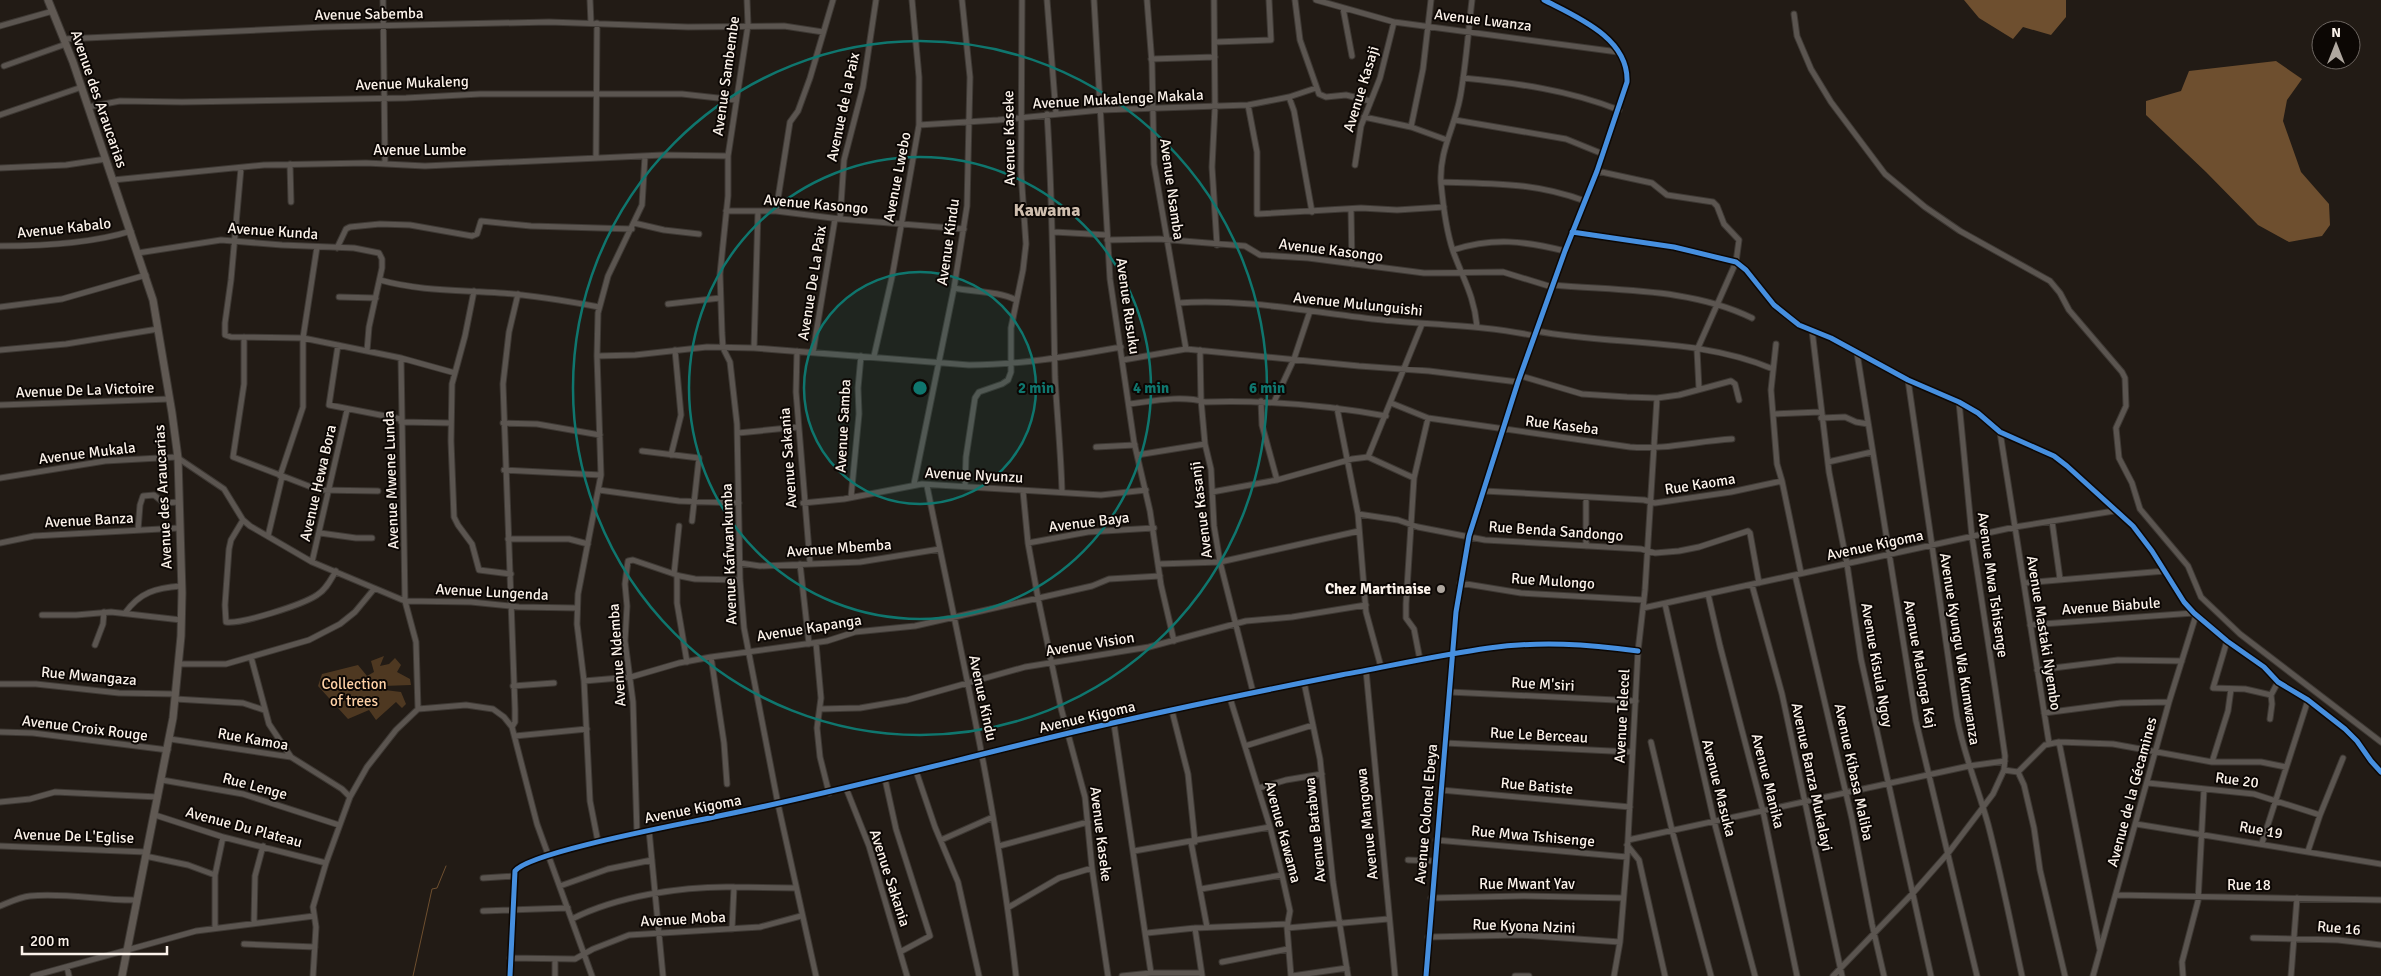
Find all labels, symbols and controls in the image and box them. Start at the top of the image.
street label: Avenue Sabemba [314,4,424,24]
street label: Avenue Lwanza [1433,5,1533,35]
street label: Avenue Sambembe [709,15,743,137]
north arrow [2311,20,2361,70]
text: N [2331,24,2341,41]
street label: Avenue des Araucarias [67,28,131,171]
street label: Avenue Kasaji [1339,44,1383,134]
street label: Avenue de la Paix [823,51,863,163]
street label: Avenue Mukaleng [355,72,469,94]
street label: Avenue Mukalenge Makala [1032,86,1204,112]
street label: Avenue Kaseke [999,90,1019,186]
street label: Avenue Lwebo [879,130,915,224]
street label: Avenue Nsamba [1156,137,1188,241]
street label: Avenue Lumbe [373,141,467,159]
street label: Avenue Kasongo [763,190,869,218]
street label: Avenue Kindu [933,197,963,287]
district label: Kawama [1014,199,1080,221]
street label: Avenue Kabalo [16,214,112,242]
street label: Avenue Kunda [227,219,319,243]
street label: Avenue De La Paix [794,224,830,342]
street label: Avenue Kasongo [1278,235,1384,265]
street label: Avenue Rusuku [1112,257,1144,355]
street label: Avenue Mulunguishi [1292,288,1424,320]
street label: Avenue De La Victoire [15,379,155,401]
street label: Avenue Samba [832,379,854,473]
centre of rings [911,379,929,397]
text: 2 min [1018,379,1054,397]
text: 4 min [1133,379,1169,397]
text: 6 min [1249,379,1285,397]
street label: Avenue Sakania [775,407,801,509]
street label: Avenue Mwene Lunda [380,410,402,550]
street label: Rue Kaseba [1524,412,1600,438]
street label: Avenue Hewa Bora [296,423,340,543]
street label: Avenue des Araucarias [150,424,176,570]
street label: Avenue Mukala [37,438,137,468]
street label: Avenue Kasanji [1186,461,1216,559]
street label: Avenue Nyunzu [924,463,1024,487]
street label: Rue Kaoma [1663,470,1737,498]
street label: Avenue Kafwankumba [718,483,740,625]
street label: Avenue Baya [1048,508,1130,536]
street label: Avenue Banza [44,509,134,531]
street label: Avenue Mwa Tshisenge [1974,511,2012,659]
street label: Rue Benda Sandongo [1488,517,1624,545]
street label: Avenue Kigoma [1825,526,1925,564]
street label: Avenue Mbemba [786,535,892,561]
street label: Avenue Kyungu Wa Kumwanza [1936,552,1984,746]
street label: Avenue Mastaki Nyembo [2023,554,2065,712]
street label: Rue Mulongo [1511,569,1596,593]
street label: Avenue Lungenda [435,580,549,604]
place label: Chez Martinaise [1325,580,1431,598]
marker: Chez Martinaise [1435,583,1447,595]
street label: Avenue Biabule [2061,594,2161,618]
street label: Avenue Malonga Kaj [1900,599,1940,729]
street label: Avenue Kisula Ngoy [1857,601,1897,729]
street label: Avenue Ndemba [604,603,630,707]
street label: Avenue Kapanga [755,611,863,645]
street label: Avenue Vision [1044,628,1136,660]
street label: Avenue Kindu [965,653,1001,743]
street label: Rue Mwangaza [40,663,138,689]
street label: Avenue Telecel [1611,668,1633,764]
street label: Rue M'siri [1511,673,1575,695]
park label: Collection of trees [321,675,387,710]
street label: Avenue Kigoma [1037,697,1137,737]
street label: Avenue Banza Mukalayi [1787,701,1837,853]
street label: Avenue Kibasa Maliba [1831,702,1877,842]
street label: Avenue Croix Rouge [21,711,149,745]
street label: Avenue de la Gécamines [2103,715,2161,869]
street label: Rue Le Berceau [1490,723,1588,747]
street label: Rue Kamoa [216,724,290,754]
street label: Avenue Manika [1747,732,1789,830]
street label: Avenue Masuka [1698,737,1740,839]
street label: Avenue Colonel Ebeya [1411,743,1441,885]
street label: Avenue Mangowa [1352,767,1382,881]
street label: Rue 20 [2214,768,2260,792]
street label: Rue Lenge [221,769,289,803]
street label: Rue Batiste [1500,774,1574,798]
street label: Avenue Batabwa [1301,776,1329,884]
street label: Avenue Kawama [1261,779,1305,885]
street label: Avenue Kaseke [1086,785,1116,883]
street label: Avenue Kigoma [643,791,743,827]
street label: Avenue Du Plateau [184,803,304,851]
street label: Rue 19 [2238,817,2284,843]
street label: Rue Mwa Tshisenge [1470,822,1596,850]
street label: Avenue De L'Eglise [14,825,134,847]
street label: Avenue Sakania [866,827,914,929]
street label: Rue Mwant Yav [1479,875,1575,893]
street label: Rue 18 [2227,876,2271,894]
street label: Avenue Moba [640,908,726,930]
street label: Rue Kyona Nzini [1472,915,1576,937]
street label: Rue 16 [2316,917,2362,939]
scale bar [22,924,168,956]
text: 200 m [30,932,70,950]

